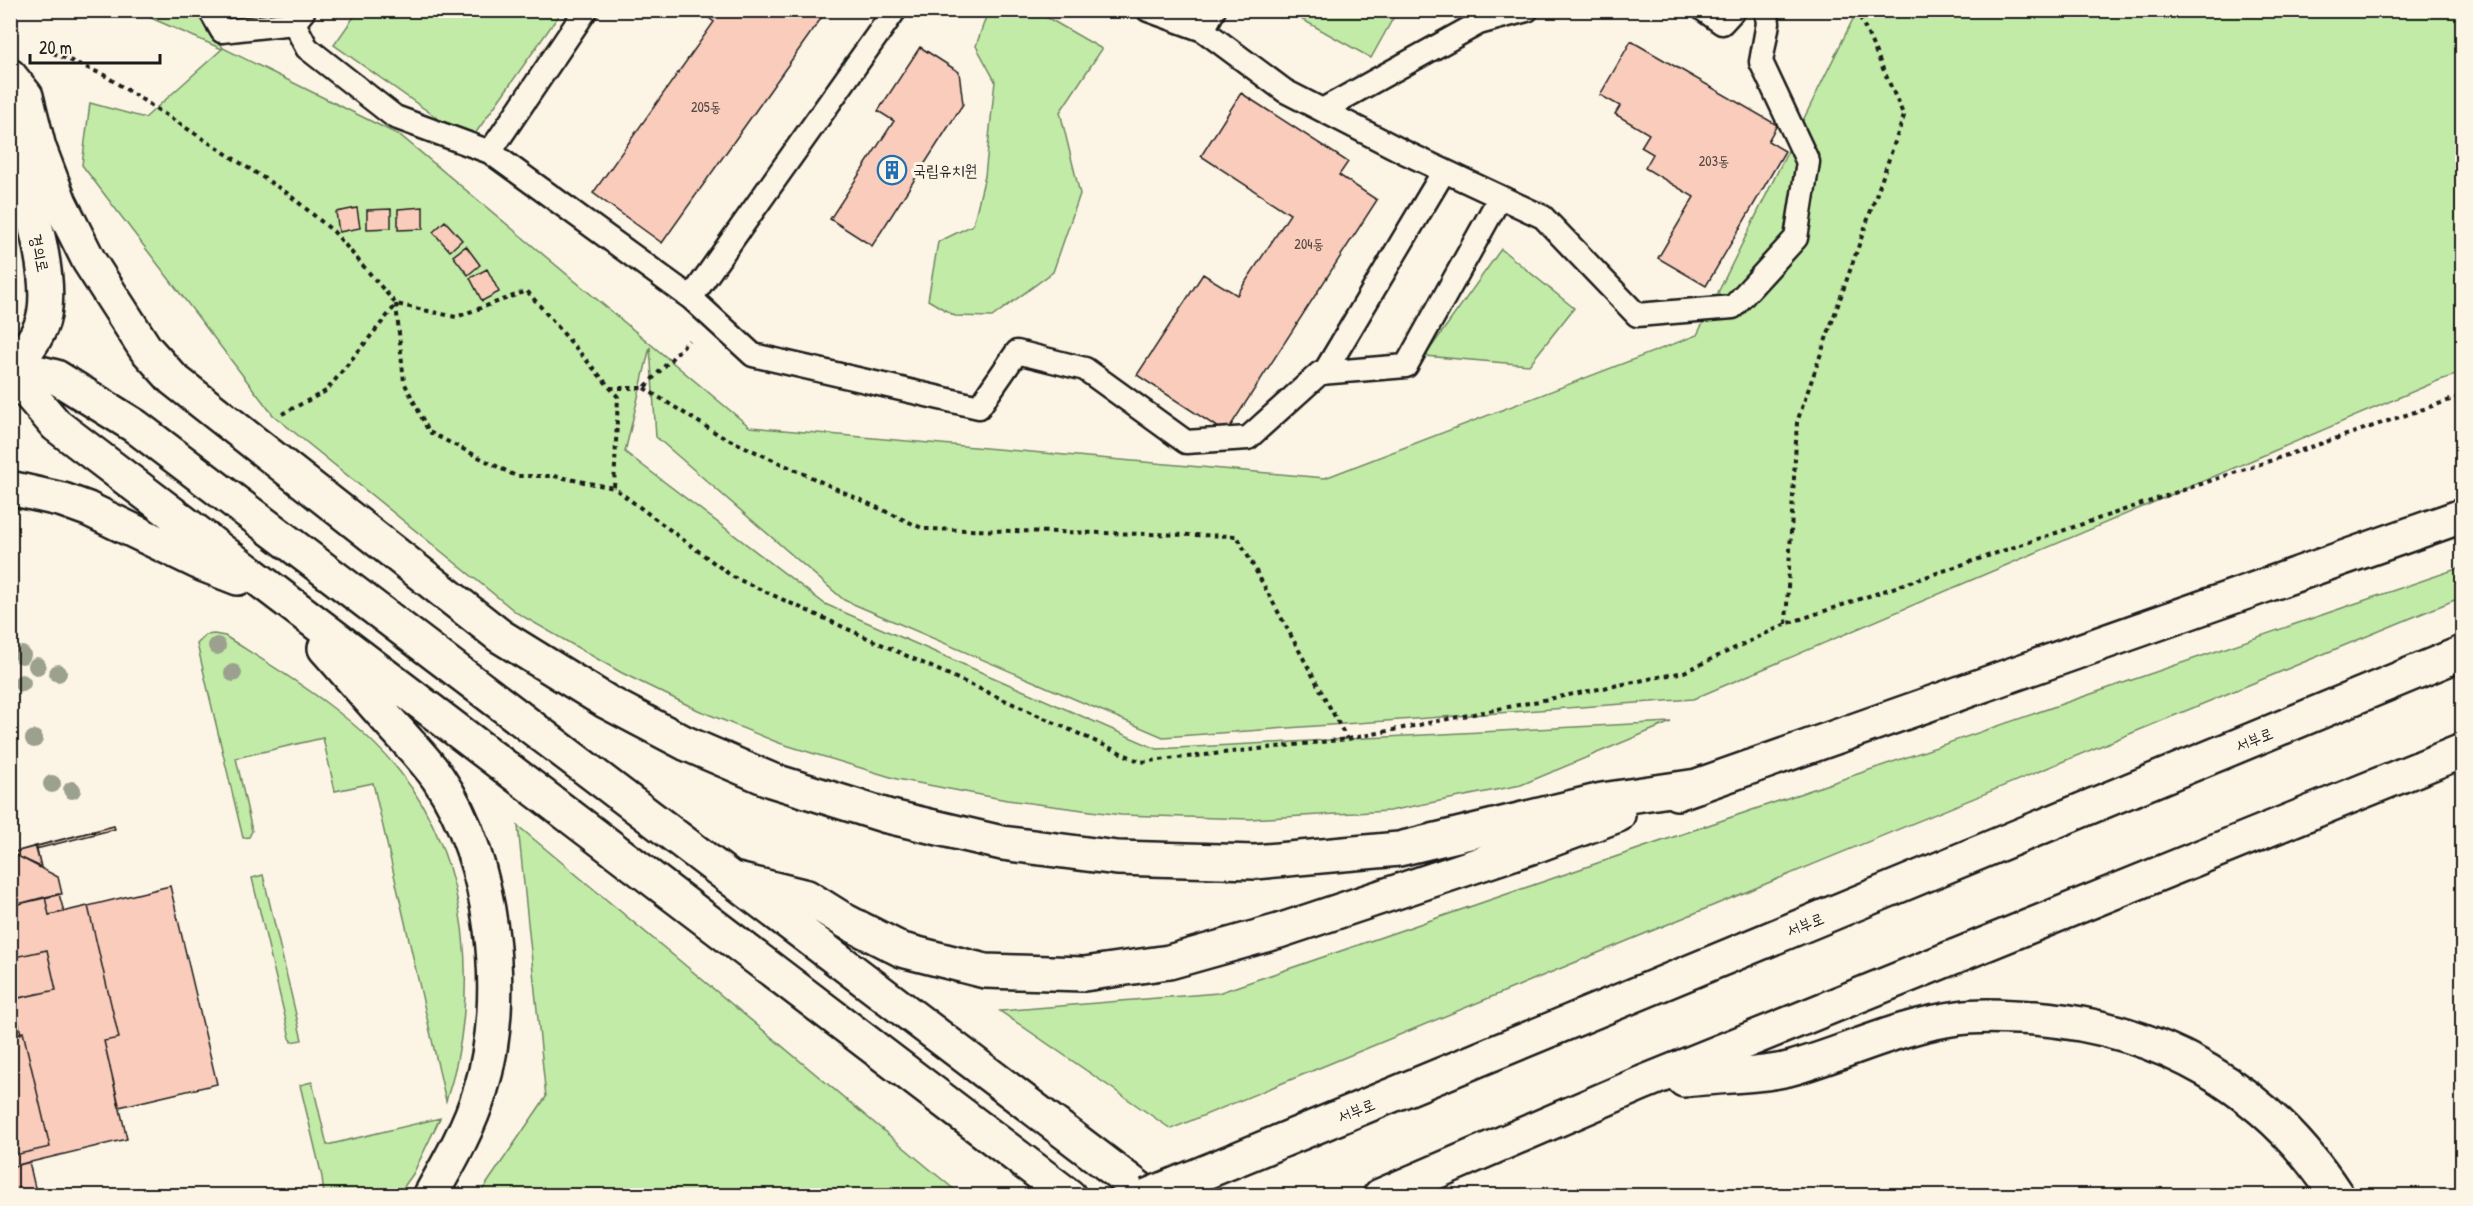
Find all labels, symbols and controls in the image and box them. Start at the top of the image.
scale bar [30,27,160,65]
text: 20 m [39,35,72,60]
house number: 205동 [691,97,721,116]
house number: 203동 [1699,151,1729,170]
building icon: 국립유치원 [876,154,908,186]
place label: 국립유치원 [913,159,977,181]
street label: 경의로 [25,232,55,274]
house number: 204동 [1294,234,1324,253]
street label: 서부로 [2232,722,2276,756]
street label: 서부로 [1783,907,1827,941]
street label: 서부로 [1334,1093,1378,1127]

